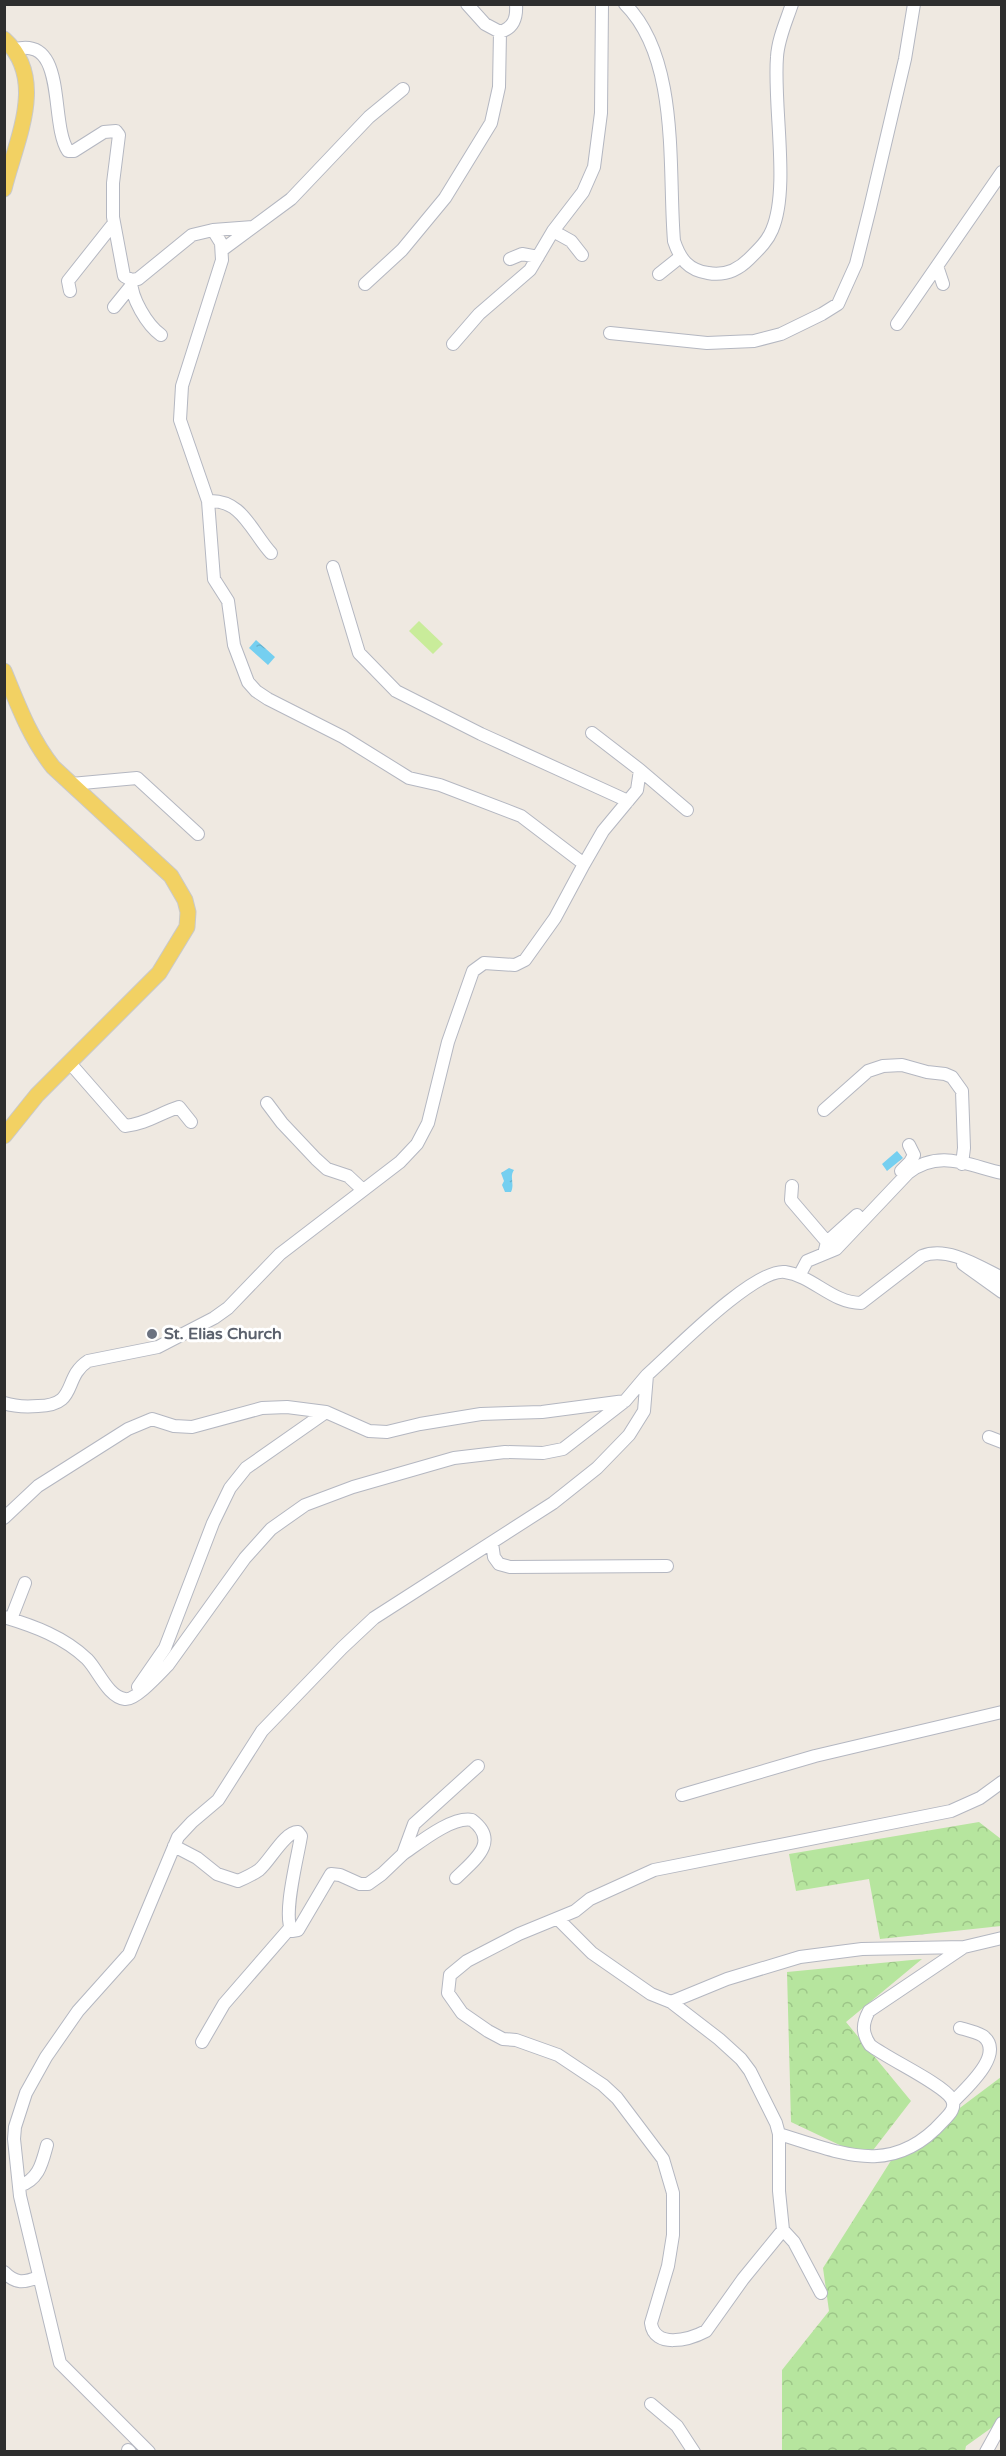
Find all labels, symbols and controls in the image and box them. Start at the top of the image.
place label: St. Elias Church [164,1324,282,1344]
marker: St. Elias Church [145,1327,159,1341]

